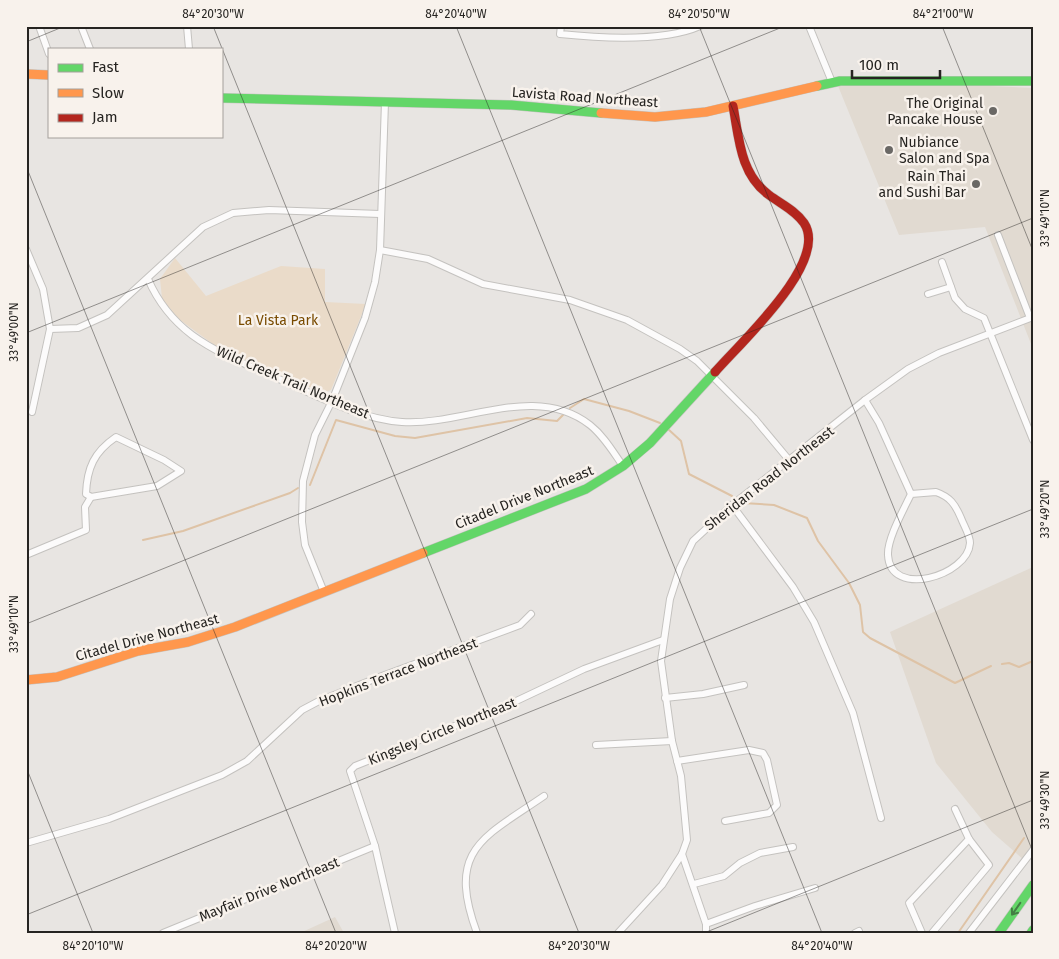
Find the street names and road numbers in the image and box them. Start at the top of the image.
street label: Lavista Road Northeast [511,84,660,111]
street label: Wild Creek Trail Northeast [214,343,373,423]
street label: Sheridan Road Northeast [701,422,838,534]
street label: Citadel Drive Northeast [453,462,597,533]
street label: Citadel Drive Northeast [74,610,222,665]
street label: Hopkins Terrace Northeast [317,634,481,711]
street label: Kingsley Circle Northeast [366,694,520,769]
street label: Mayfair Drive Northeast [197,853,343,925]

